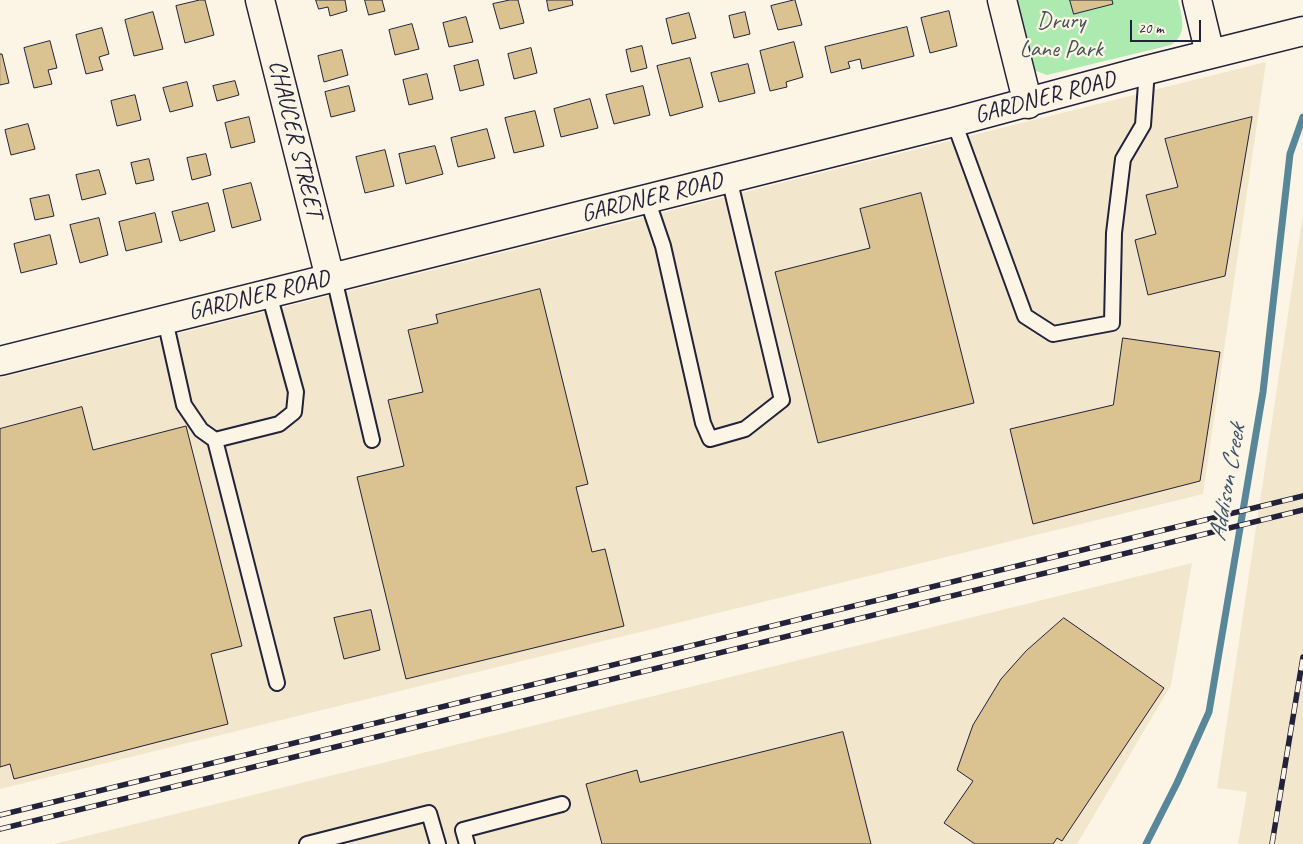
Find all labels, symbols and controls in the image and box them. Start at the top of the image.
park label: Drury Lane Park [1019,8,1103,64]
scale bar [1133,10,1204,42]
text: 20 m [1138,19,1164,38]
street label: CHAUCER STREET [262,57,328,221]
street label: GARDNER ROAD [971,65,1119,131]
street label: GARDNER ROAD [578,167,726,229]
street label: GARDNER ROAD [185,265,333,327]
water label: Addison Creek [1203,422,1253,544]

